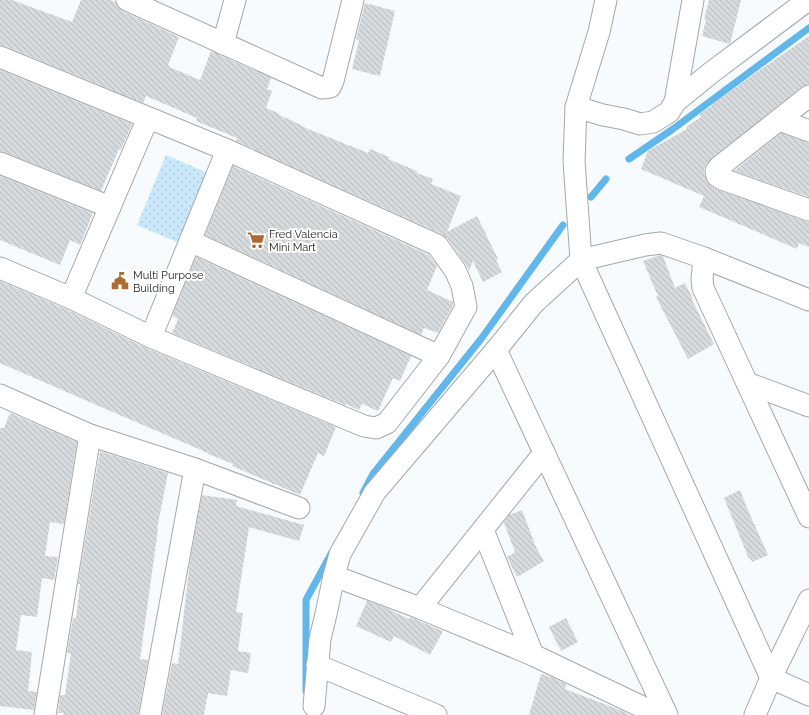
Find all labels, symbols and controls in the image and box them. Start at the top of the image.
place label: Fred Valencia Mini Mart [269,228,338,254]
supermarket icon: Fred Valencia Mini Mart [246,230,266,250]
place label: Multi Purpose Building [133,269,204,295]
public building icon: Multi Purpose Building [110,271,130,291]

